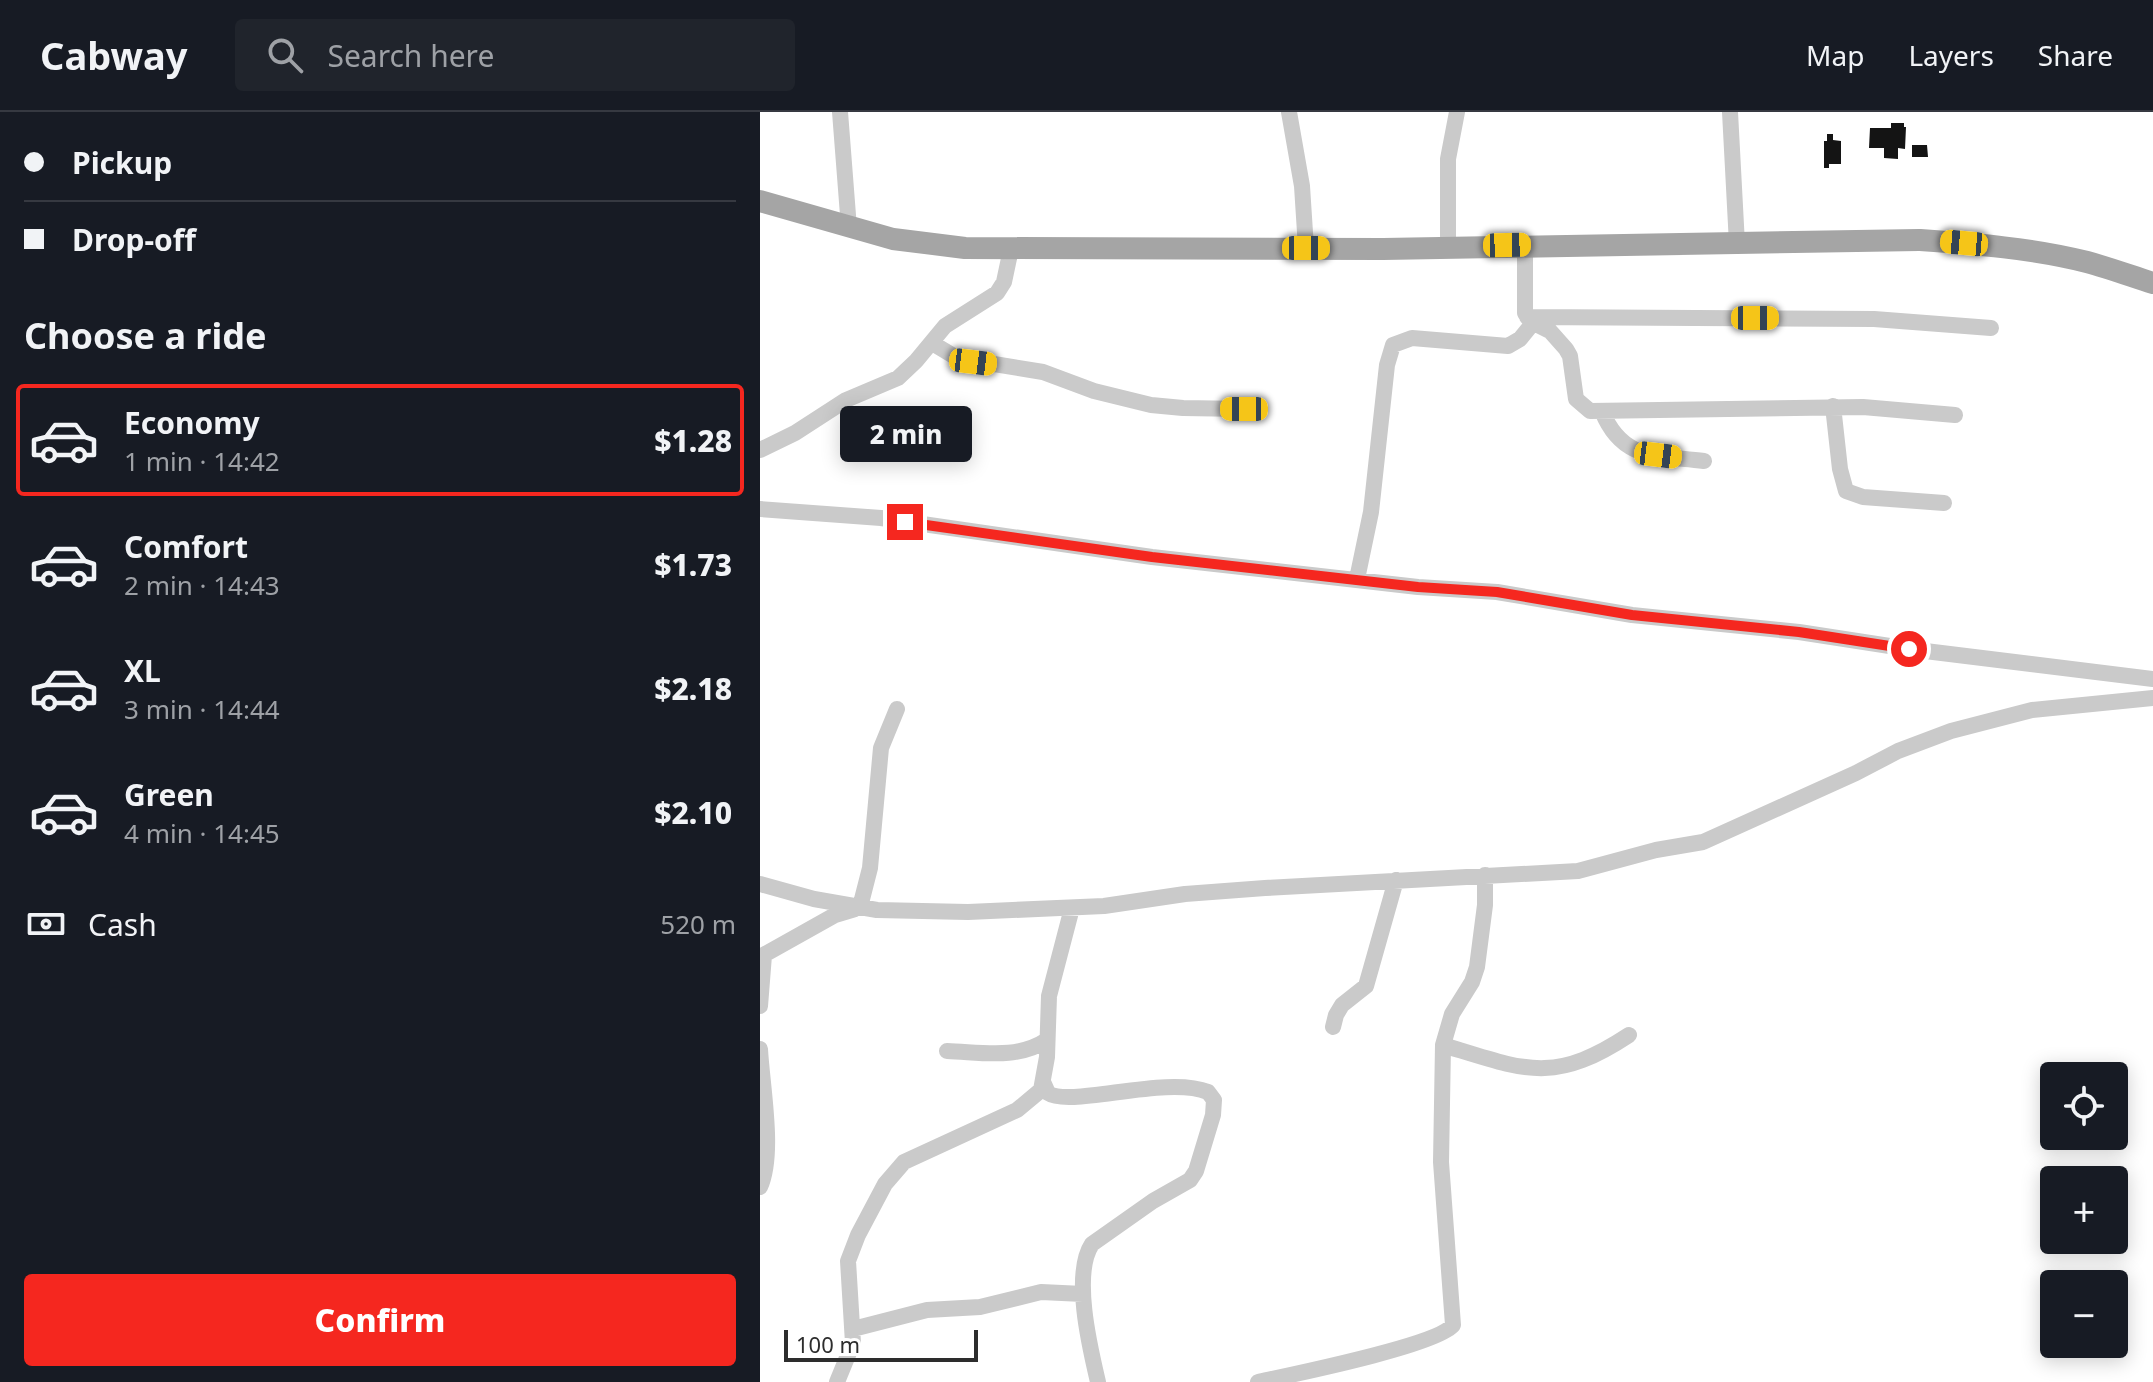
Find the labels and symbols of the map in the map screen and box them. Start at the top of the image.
car [1939,229,1989,257]
car [1483,233,1531,257]
car [1282,236,1330,260]
car [1731,306,1779,330]
car [948,347,998,377]
car [1220,397,1268,421]
callout: 2 min [839,406,971,462]
car [1633,440,1683,470]
route end [887,504,923,540]
route start [1891,631,1927,667]
scale bar [784,1326,978,1362]

